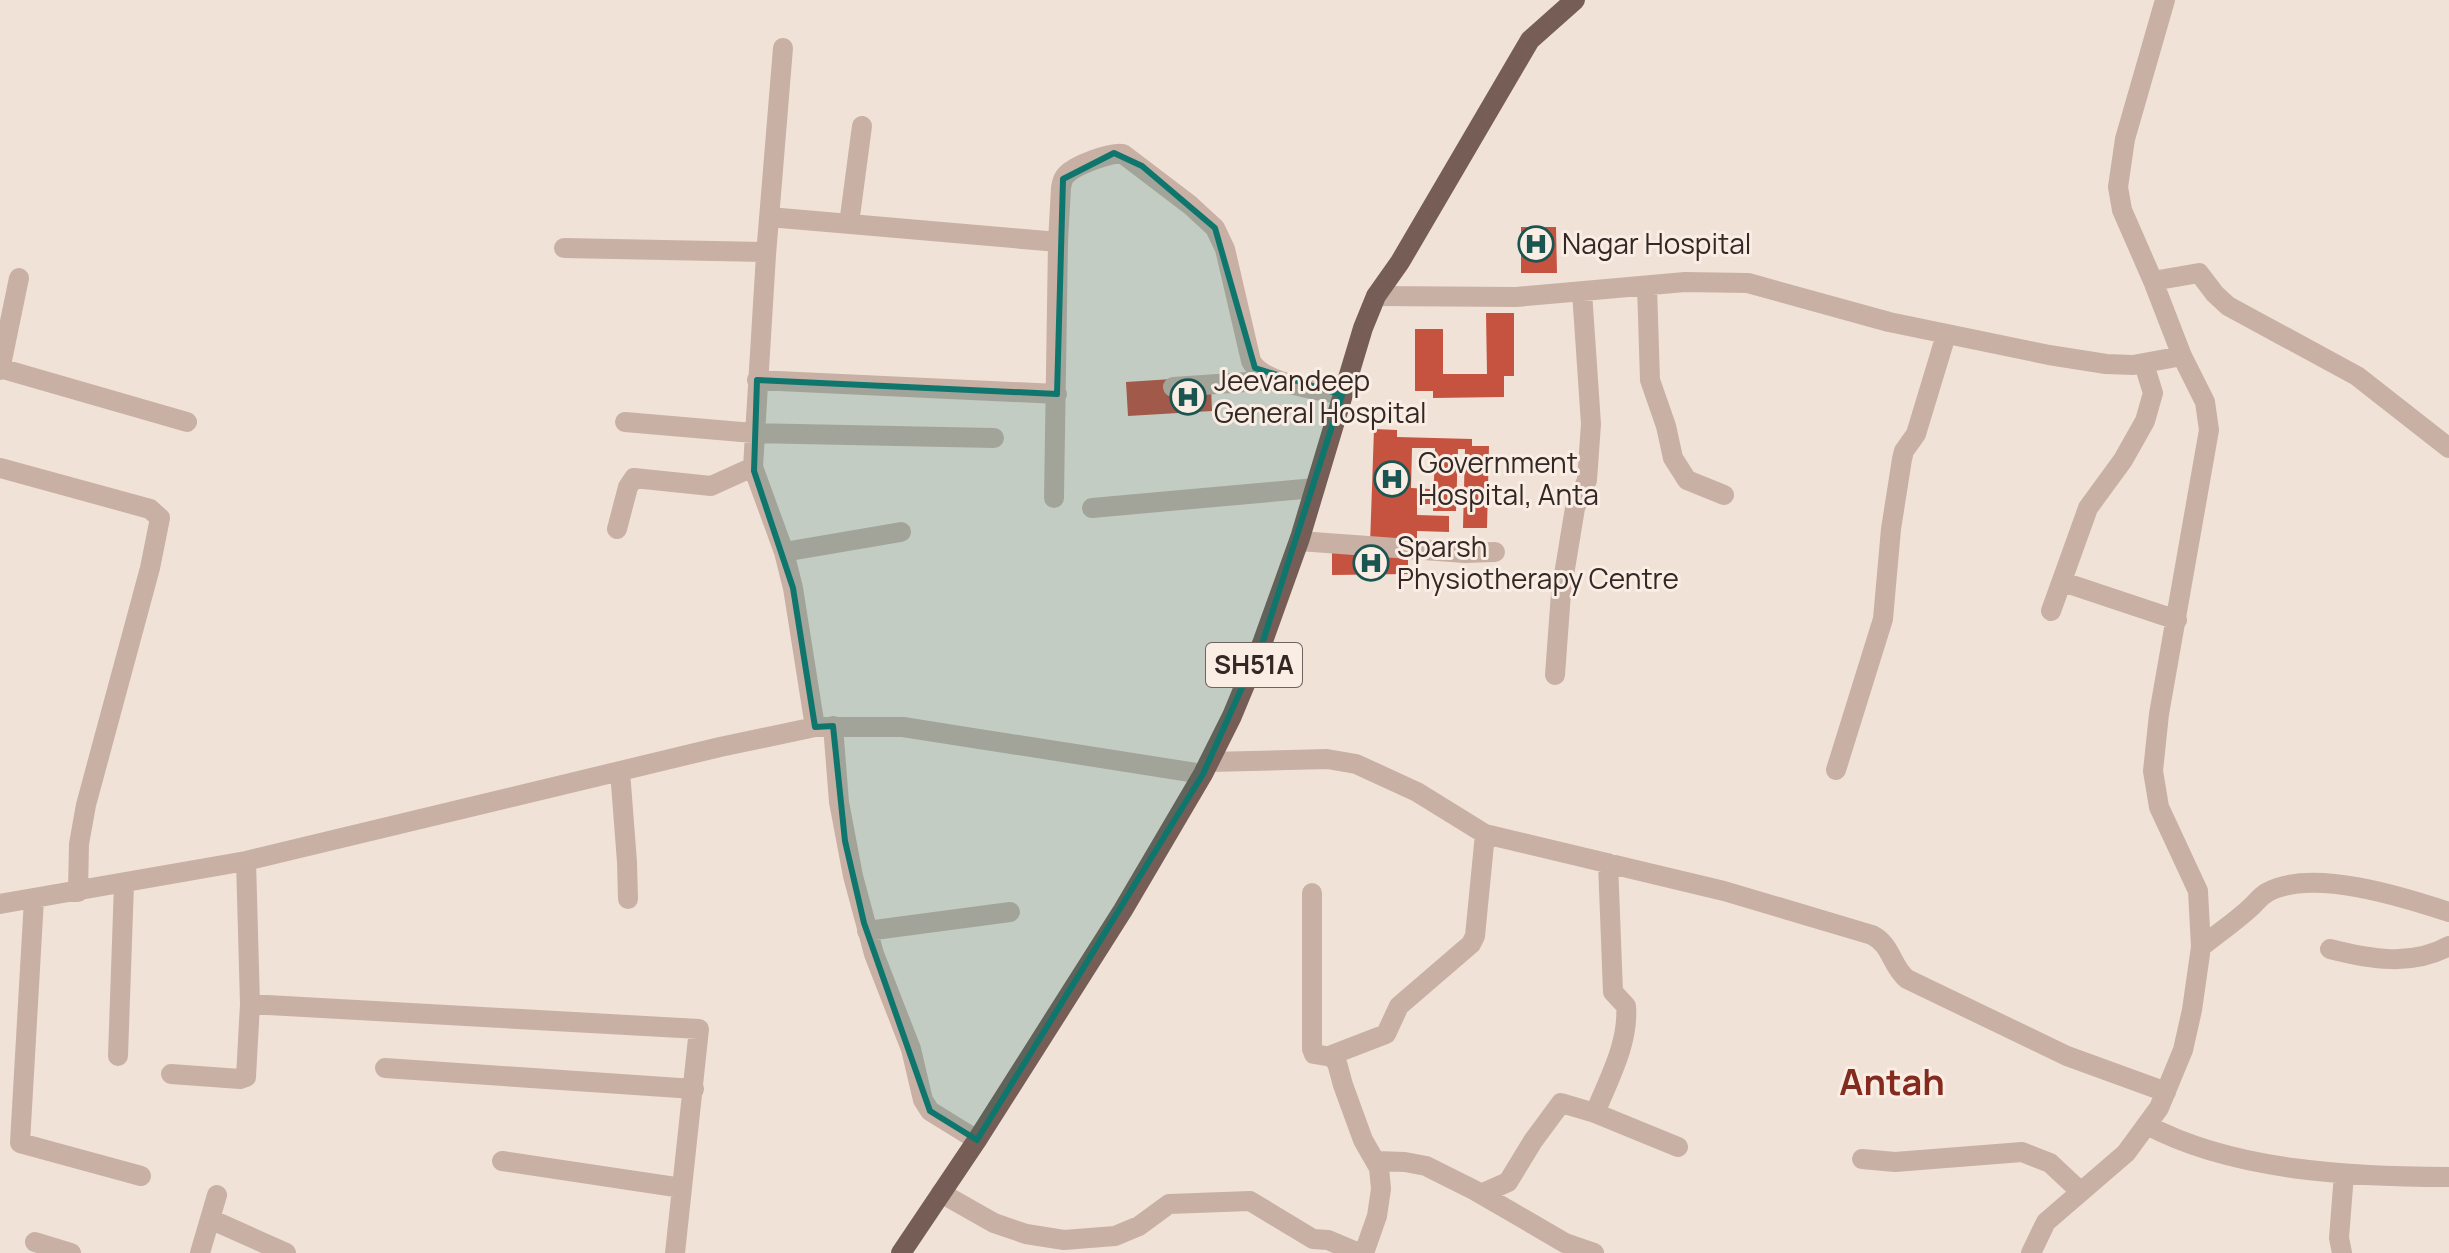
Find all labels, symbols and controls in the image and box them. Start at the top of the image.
place label: Nagar Hospital [1562,224,1751,262]
hospital icon: Nagar Hospital [1517,225,1555,263]
place label: Jeevandeep General Hospital [1214,361,1427,431]
hospital icon: Jeevandeep General Hospital [1169,378,1207,416]
place label: Government Hospital, Anta [1418,443,1599,513]
hospital icon: Government Hospital, Anta [1373,460,1411,498]
place label: Sparsh Physiotherapy Centre [1397,527,1679,597]
hospital icon: Sparsh Physiotherapy Centre [1352,544,1390,582]
road number: SH51A [1206,643,1302,687]
district label: Antah [1839,1057,1945,1106]

